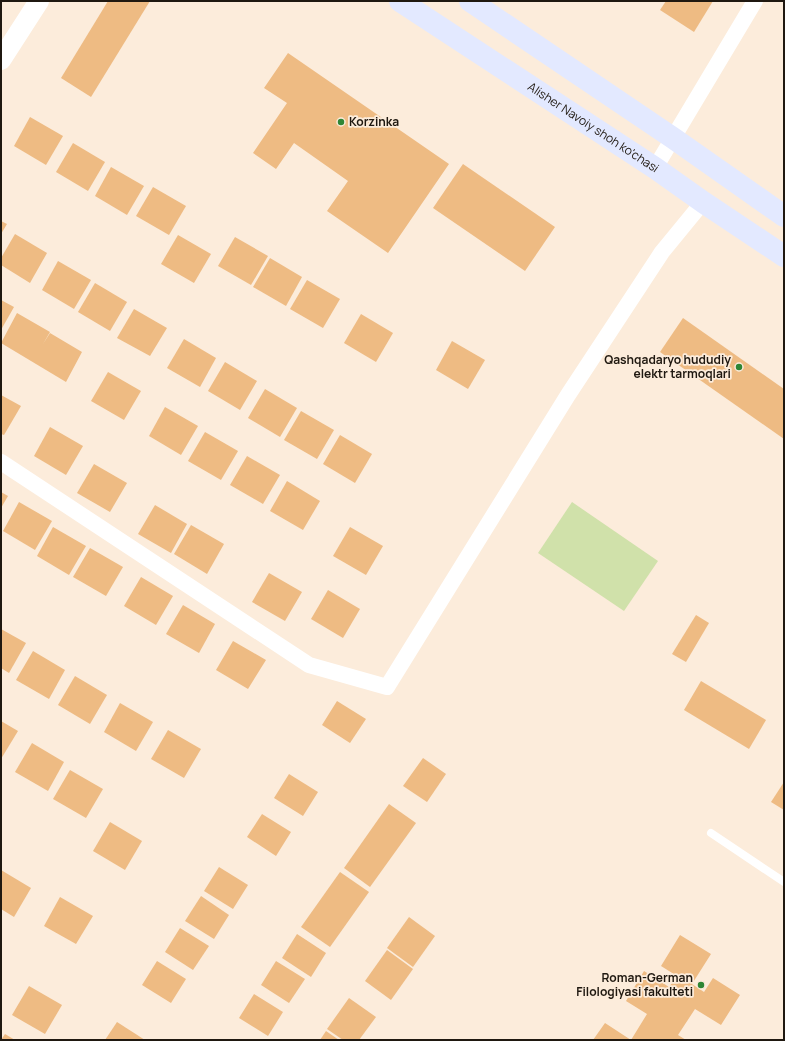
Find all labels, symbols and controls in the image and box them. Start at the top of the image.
street label: Alisher Navoiy shoh ko'chasi [525,78,663,176]
place label: Korzinka [349,113,399,130]
marker: Korzinka [336,117,346,127]
place label: Qashqadaryo hududiy elektr tarmoqlari [604,351,731,382]
marker: Qashqadaryo hududiy elektr tarmoqlari [734,362,744,372]
place label: Roman-German Filologiyasi fakulteti [576,969,693,1000]
marker: Roman-German Filologiyasi fakulteti [696,980,706,990]

